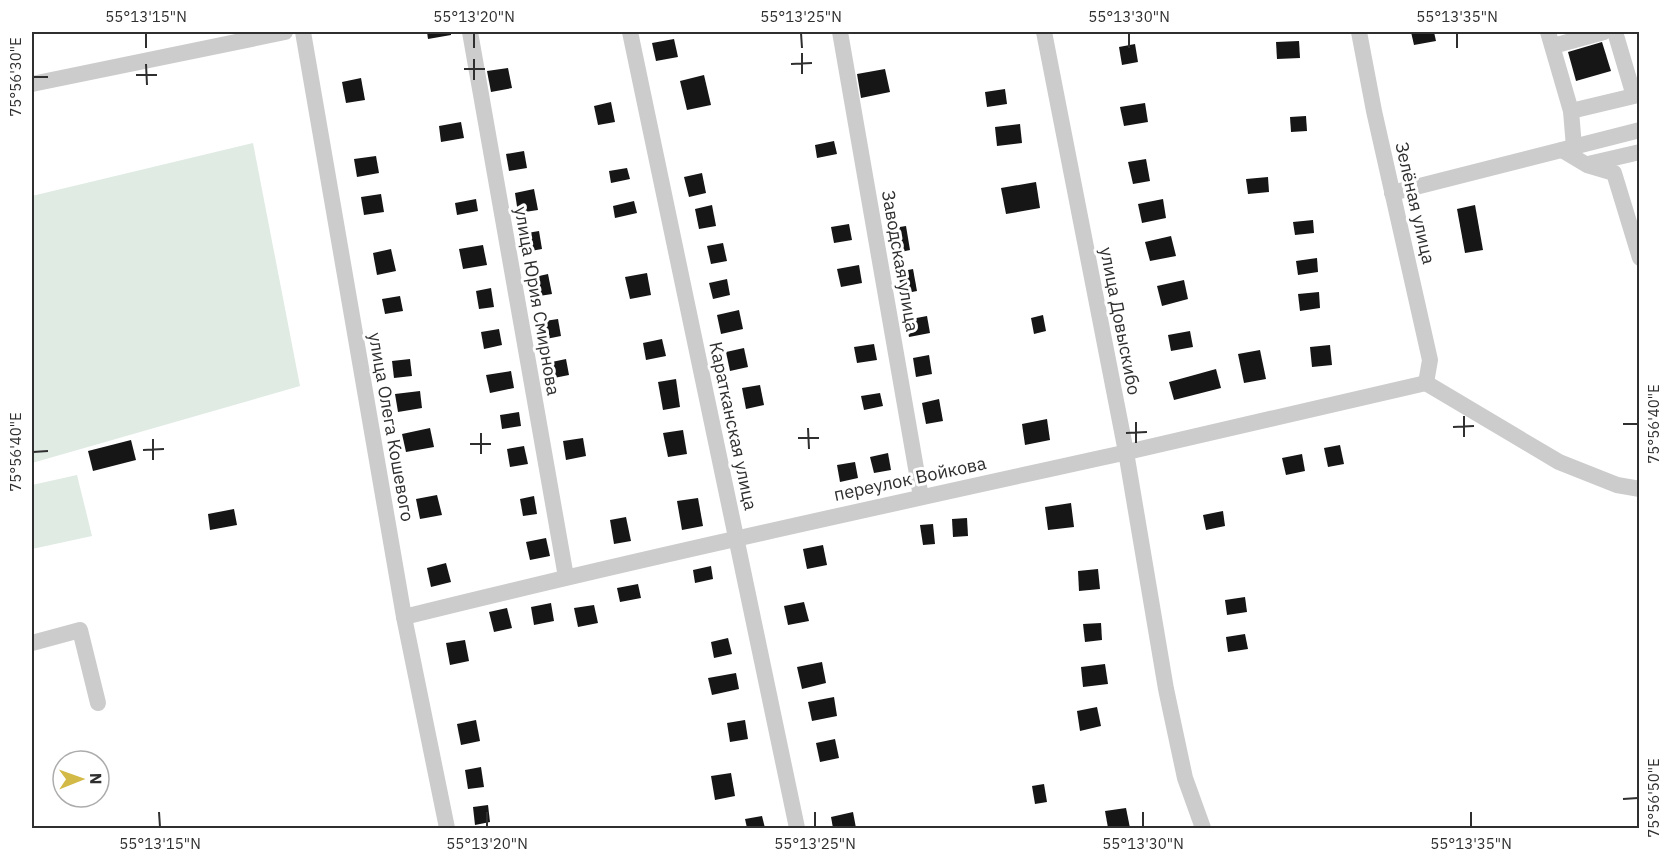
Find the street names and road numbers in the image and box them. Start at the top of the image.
street label: Зелёная улица [1390,140,1441,267]
street label: Заводская улица [877,188,924,334]
street label: улица Юрия Смирнова [510,205,565,397]
street label: улица Довыскибо [1095,245,1146,397]
street label: улица Олега Кошевого [364,331,419,523]
street label: Каратканская улица [704,340,763,513]
street label: переулок Войкова [832,451,989,506]

